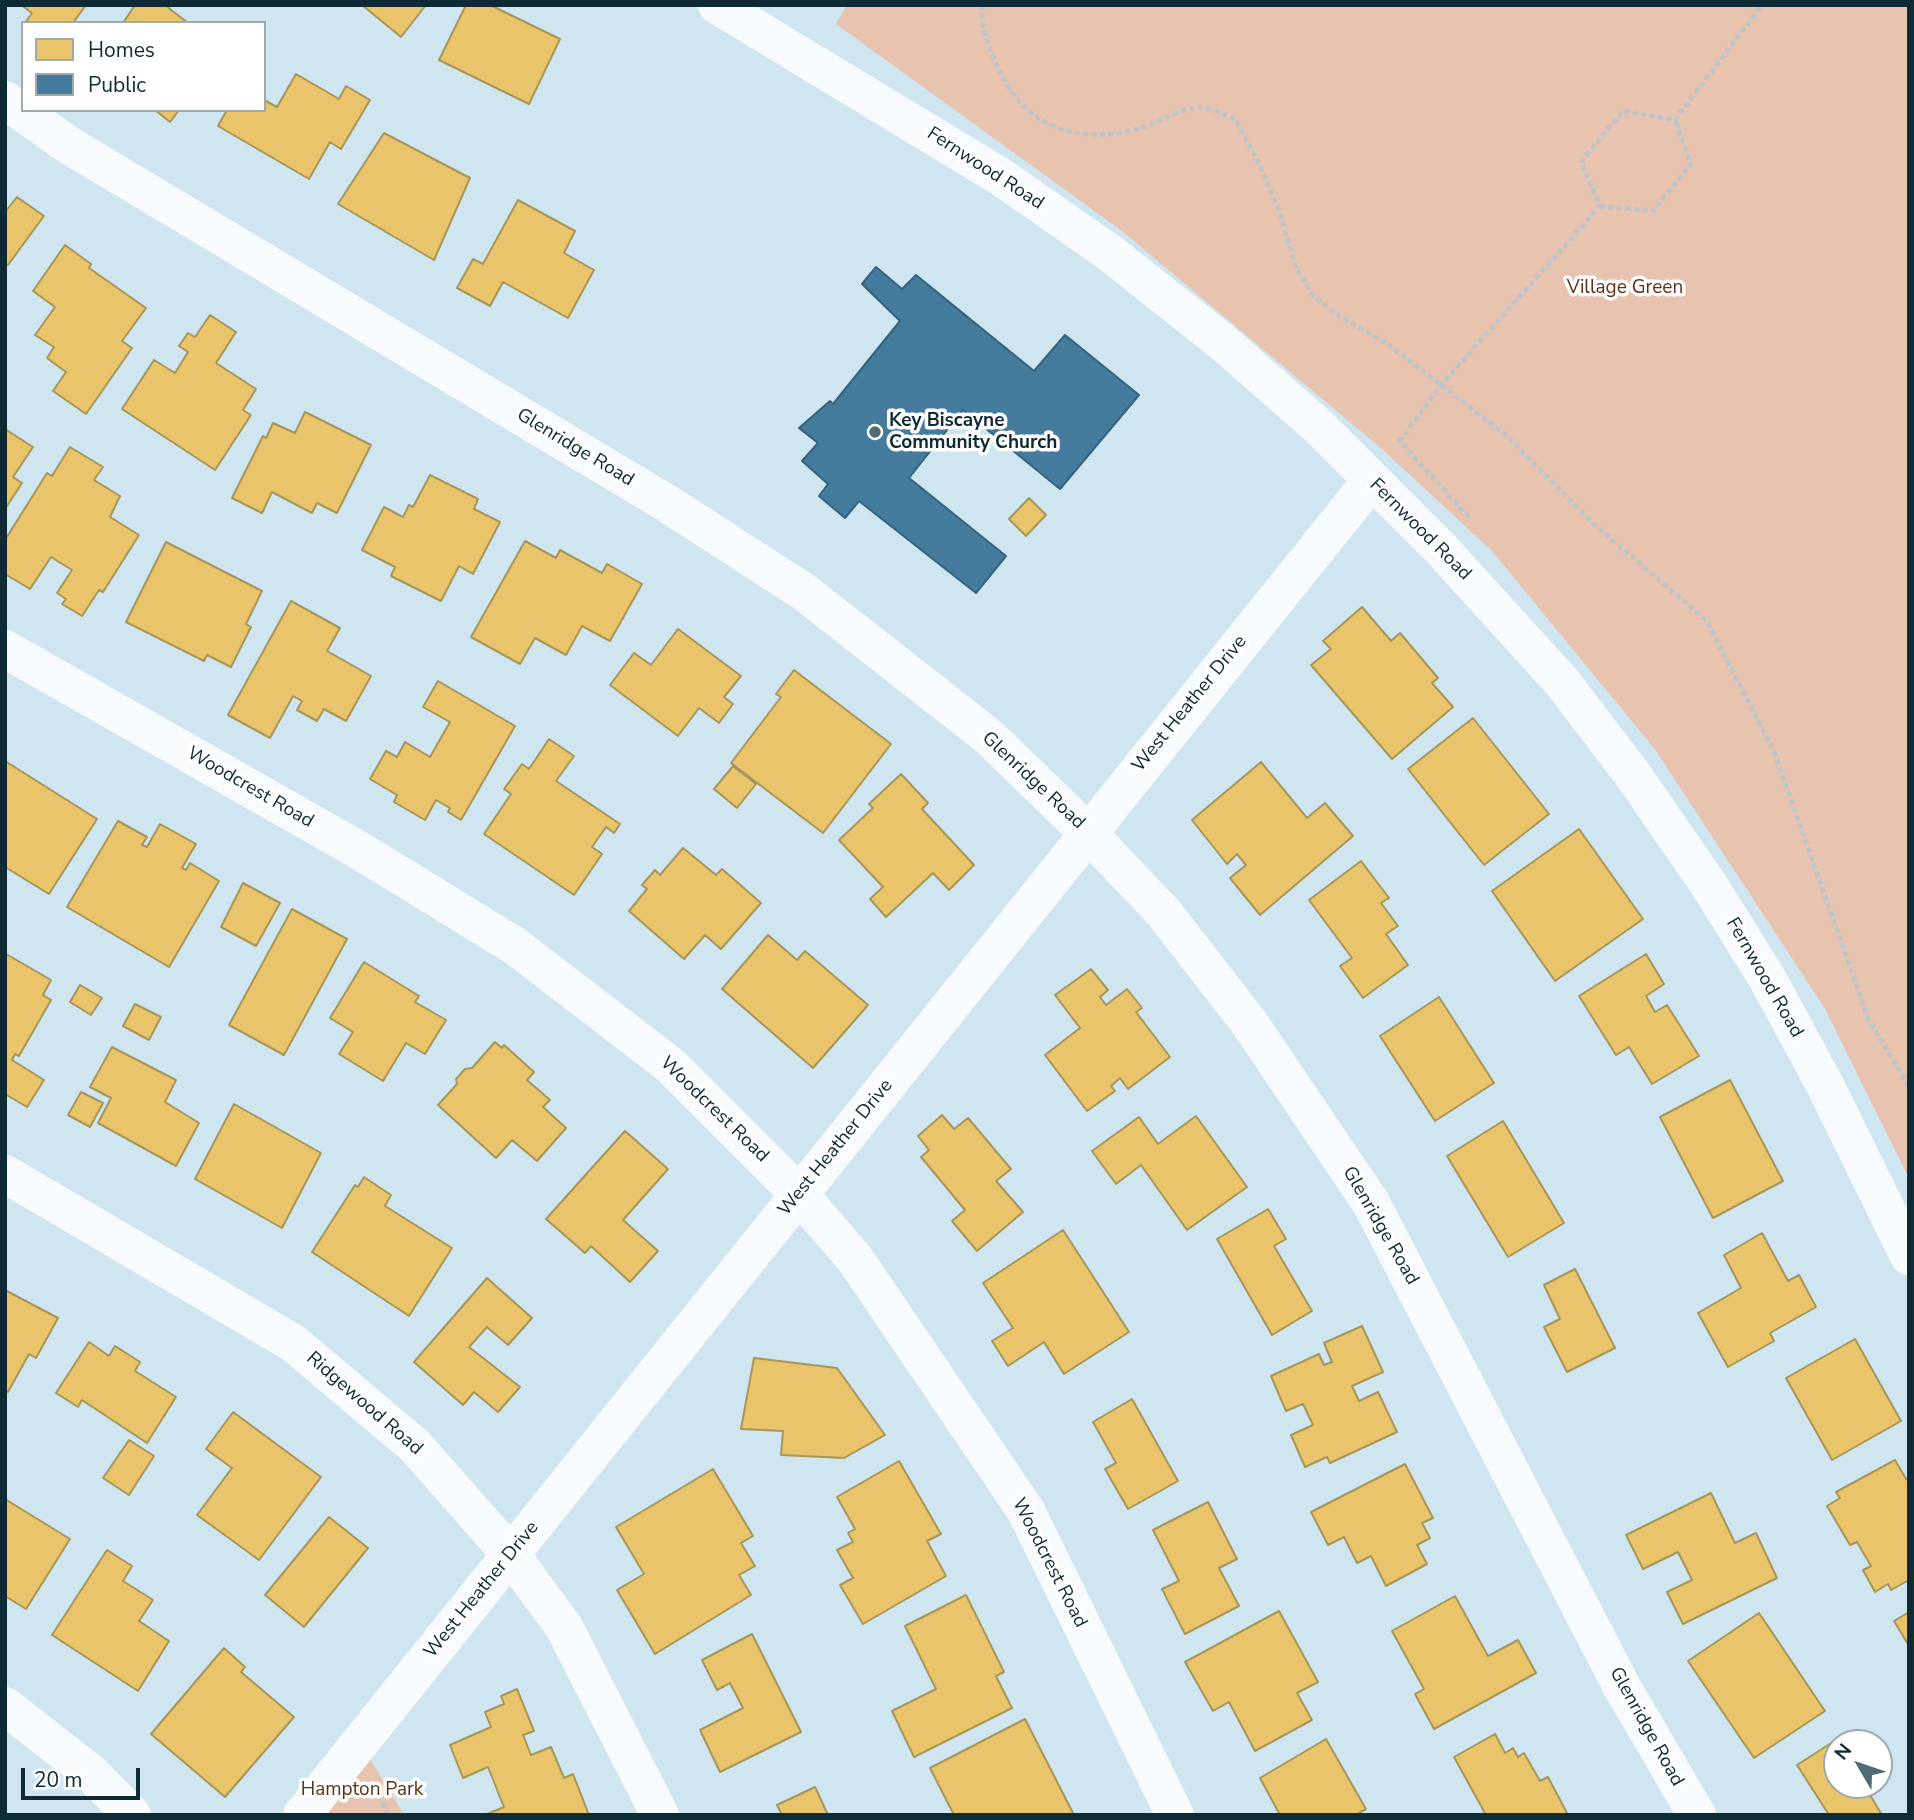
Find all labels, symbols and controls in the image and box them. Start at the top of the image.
legend [21,21,266,112]
text: Homes [88,36,155,64]
text: Public [88,71,146,99]
street label: Fernwood Road [922,123,1048,215]
park label: Village Green [1567,277,1683,299]
street label: Glenridge Road [512,404,638,492]
place label: Key Biscayne Community Church [889,410,1057,454]
marker: Key Biscayne Community Church [867,424,883,440]
street label: Fernwood Road [1364,474,1476,586]
street label: West Heather Drive [1128,631,1252,777]
street label: Glenridge Road [977,727,1089,835]
street label: Woodcrest Road [183,743,317,833]
street label: Fernwood Road [1720,914,1808,1042]
street label: Woodcrest Road [655,1052,773,1168]
street label: West Heather Drive [774,1075,898,1221]
street label: Glenridge Road [1337,1163,1423,1289]
street label: Ridgewood Road [301,1347,427,1461]
street label: Woodcrest Road [1007,1494,1091,1632]
street label: West Heather Drive [420,1517,544,1663]
street label: Glenridge Road [1604,1663,1688,1791]
north arrow [1823,1729,1893,1799]
text: N [1829,1738,1858,1766]
scale bar [24,1754,144,1798]
text: 20 m [34,1766,83,1794]
park label: Hampton Park [301,1779,423,1801]

